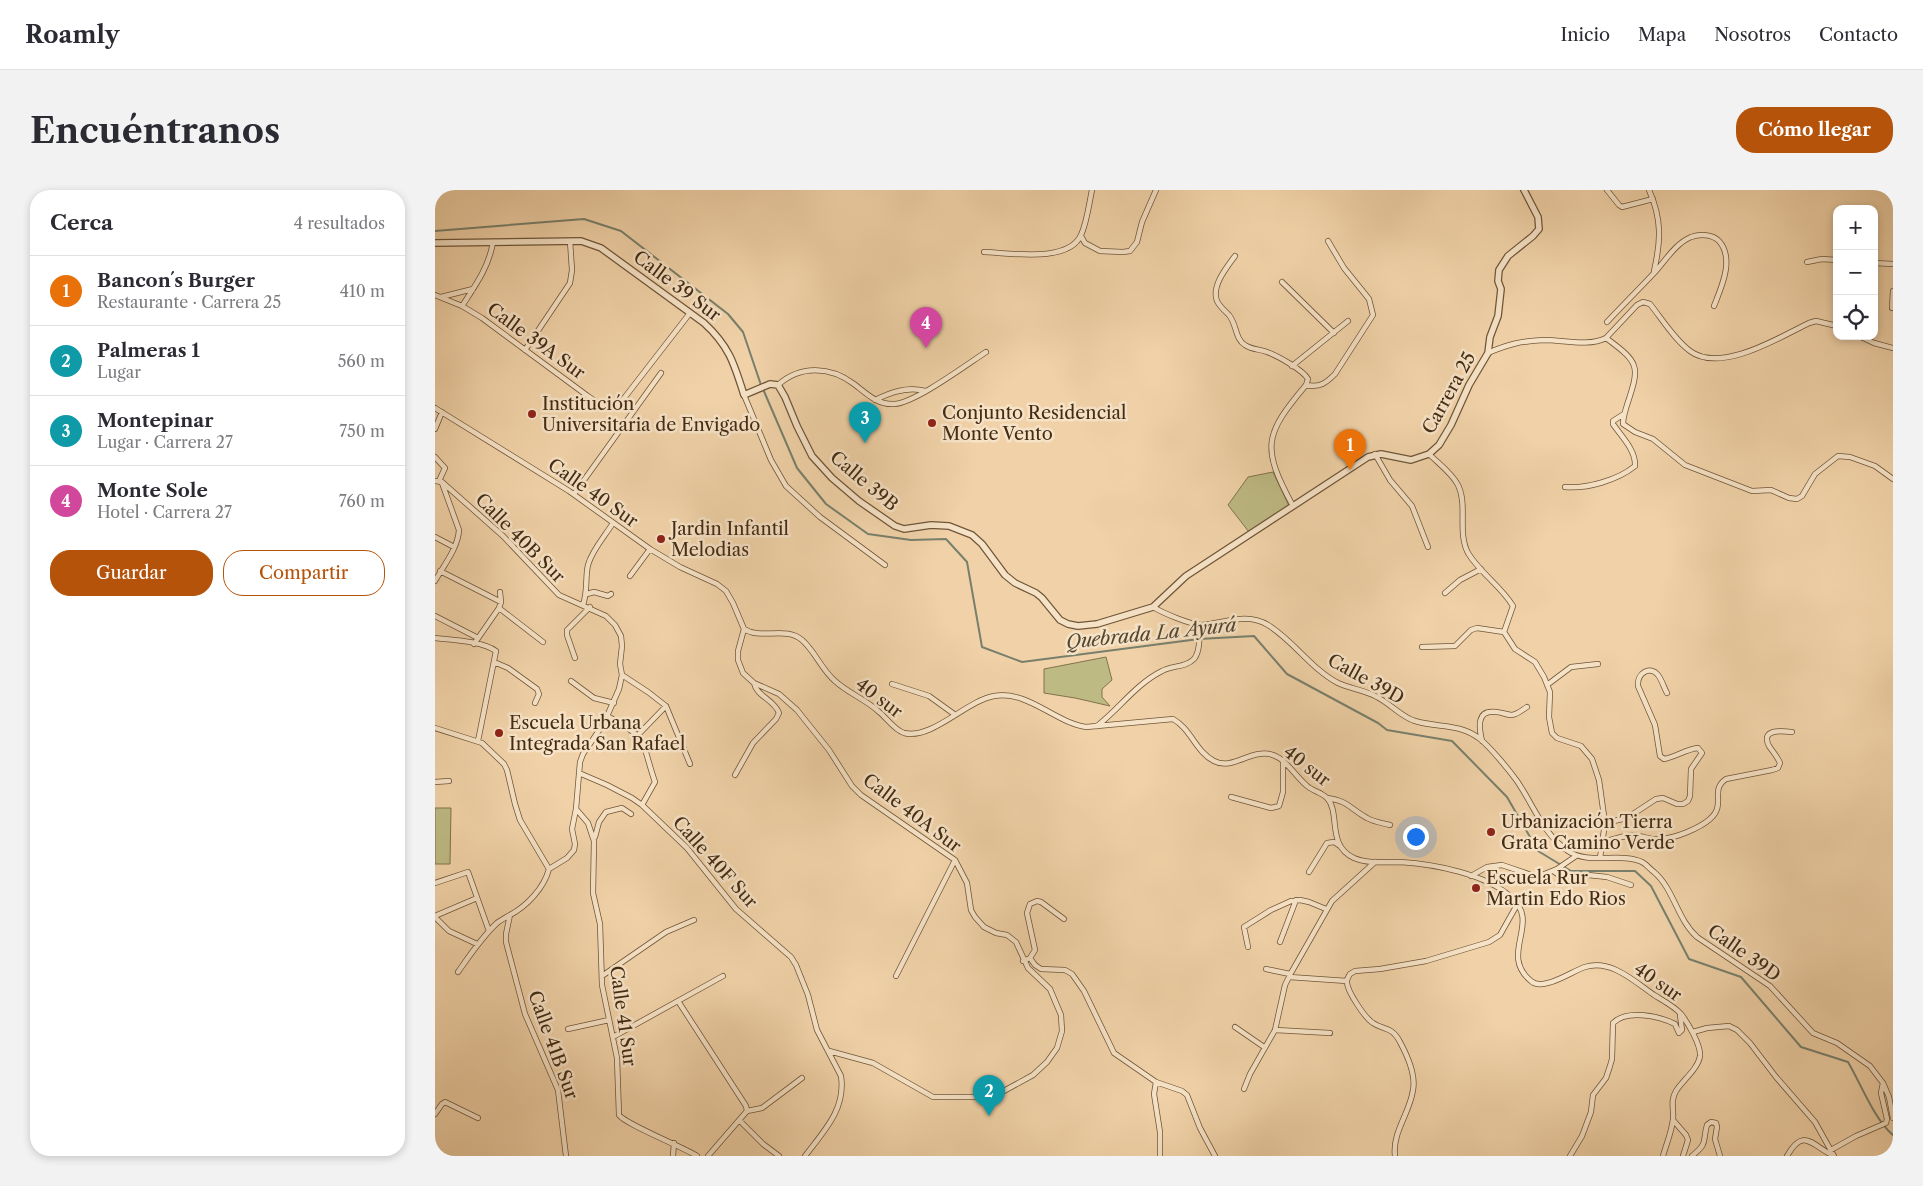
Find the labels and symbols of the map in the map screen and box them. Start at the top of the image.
street label: Calle 39 Sur [629,246,725,326]
street label: Calle 39A Sur [483,298,590,384]
pin: 4 [910,307,942,348]
street label: Carrera 25 [1418,348,1480,438]
place label: Institución Universitaria de Envigado [542,393,760,436]
pin: 3 [849,402,881,443]
place label: Conjunto Residencial Monte Vento [942,402,1126,445]
marker: Institución Universitaria de Envigado [526,408,538,420]
marker: Conjunto Residencial Monte Vento [926,417,938,429]
pin: 1 [1334,429,1366,470]
street label: Calle 39B [826,446,902,516]
street label: Calle 40 Sur [544,454,643,532]
street label: Calle 40B Sur [471,489,570,588]
place label: Jardin Infantil Melodias [668,518,789,561]
marker: Jardin Infantil Melodias [655,533,667,545]
water label: Quebrada La Ayurá [1065,613,1238,654]
street label: Calle 39D [1324,649,1408,709]
street label: 40 sur [851,673,907,723]
place label: Escuela Urbana Integrada San Rafael [509,712,685,755]
marker: Escuela Urbana Integrada San Rafael [493,727,505,739]
street label: 40 sur [1279,741,1335,791]
street label: Calle 40A Sur [858,769,966,857]
street label: Calle 40F Sur [668,811,762,913]
place label: Urbanización Tierra Grata Camino Verde [1501,811,1675,854]
your location [1403,824,1429,850]
marker: Urbanización Tierra Grata Camino Verde [1485,826,1497,838]
place label: Escuela Rur Martin Edo Rios [1486,867,1626,910]
marker: Escuela Rur Martin Edo Rios [1470,882,1482,894]
street label: Calle 39D [1703,920,1785,986]
street label: 40 sur [1630,958,1686,1006]
street label: Calle 41 Sur [605,964,641,1068]
street label: Calle 41B Sur [523,988,583,1103]
pin: 2 [973,1075,1005,1116]

